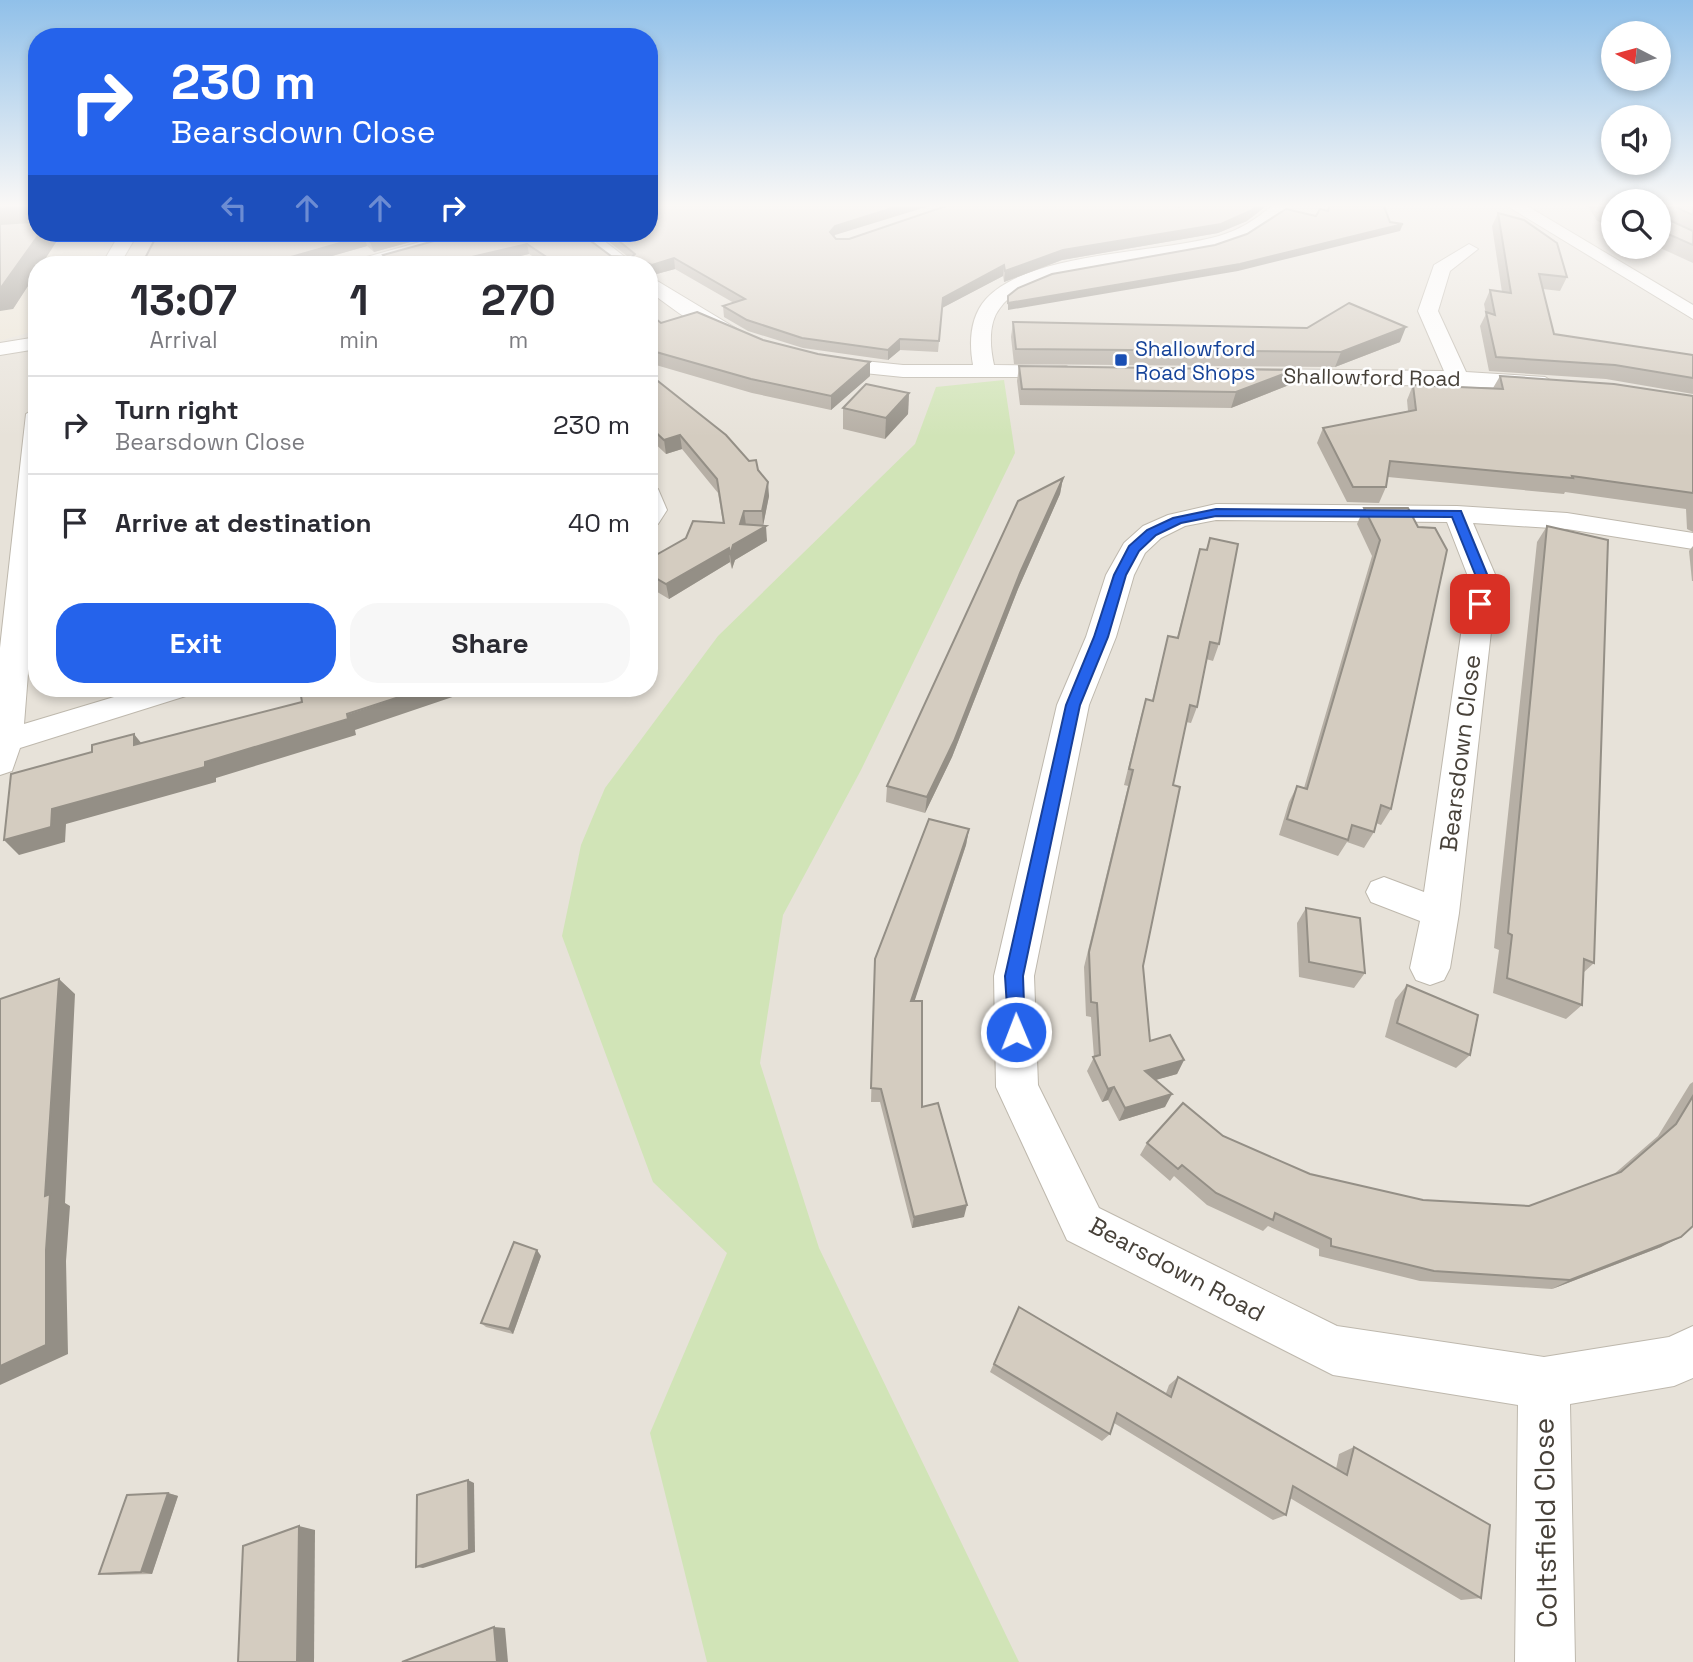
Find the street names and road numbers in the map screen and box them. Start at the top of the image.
street label: Shallowford Road [1283,362,1461,392]
street label: Bearsdown Close [1433,653,1487,853]
street label: Bearsdown Road [1084,1210,1270,1328]
street label: Coltsfield Close [1525,1418,1565,1628]

